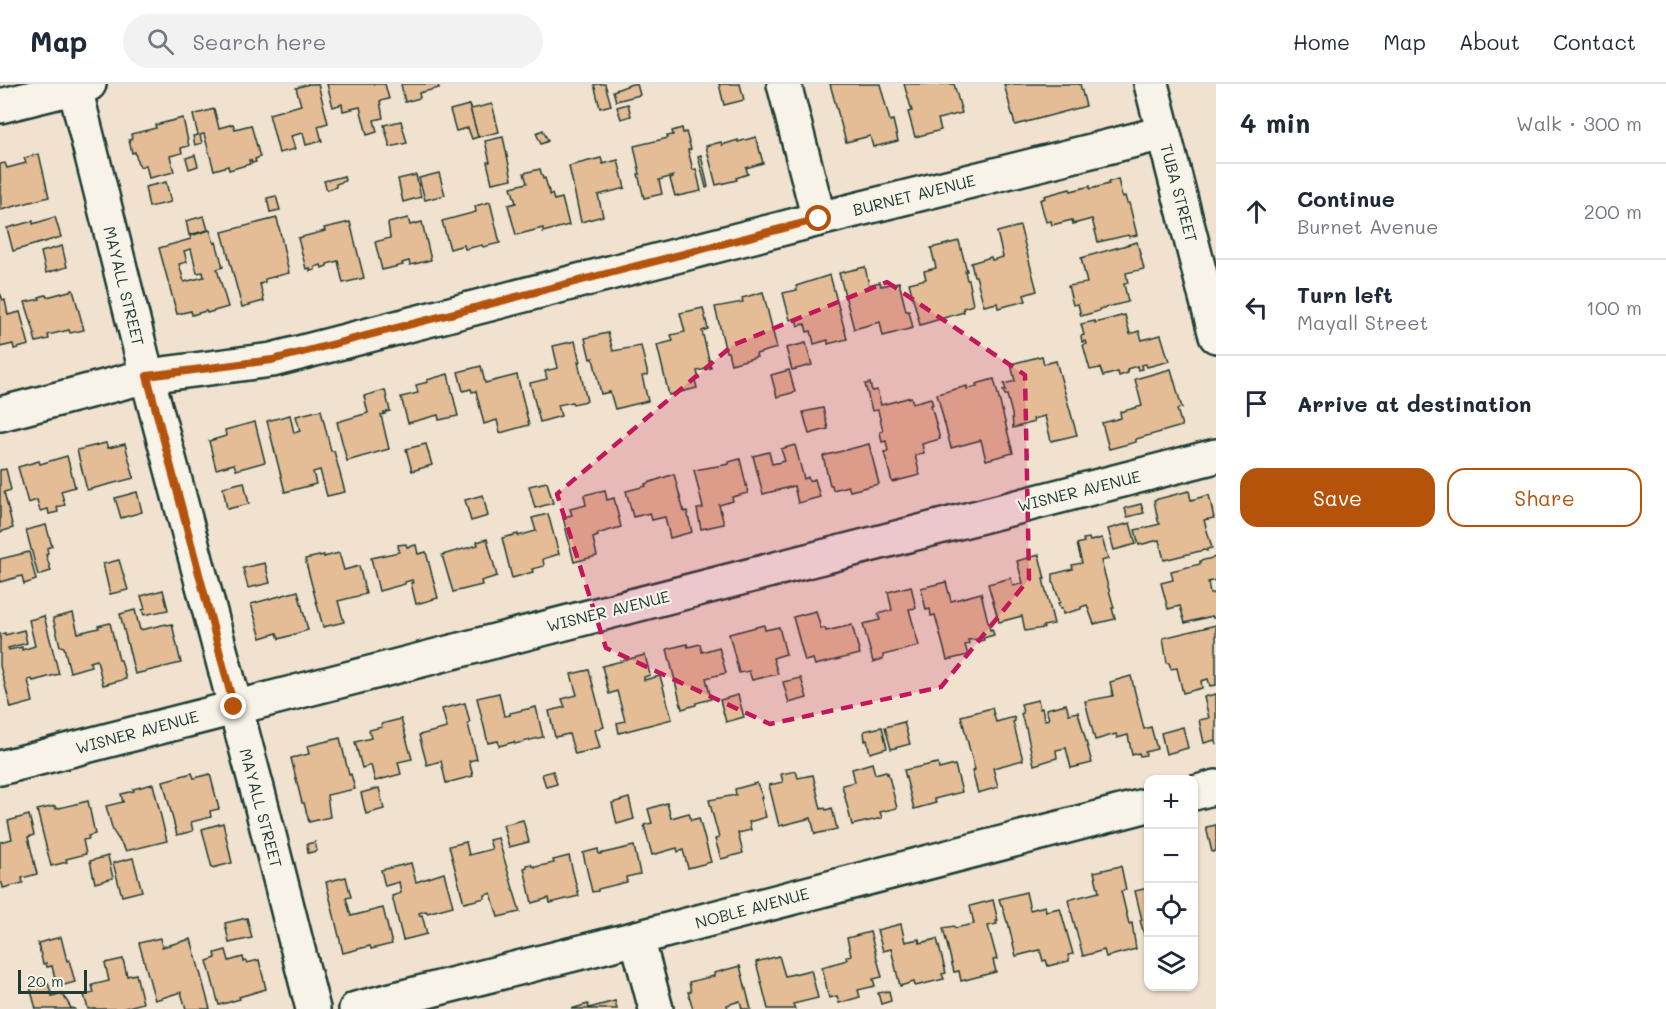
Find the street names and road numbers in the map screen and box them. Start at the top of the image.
street label: TUBA STREET [1156,141,1203,245]
street label: BURNET AVENUE [850,169,977,220]
street label: MAYALL STREET [99,224,150,348]
street label: WISNER AVENUE [1015,465,1143,516]
street label: WISNER AVENUE [544,585,672,636]
street label: WISNER AVENUE [73,705,201,758]
street label: MAYALL STREET [235,746,288,870]
street label: NOBLE AVENUE [693,882,811,933]

